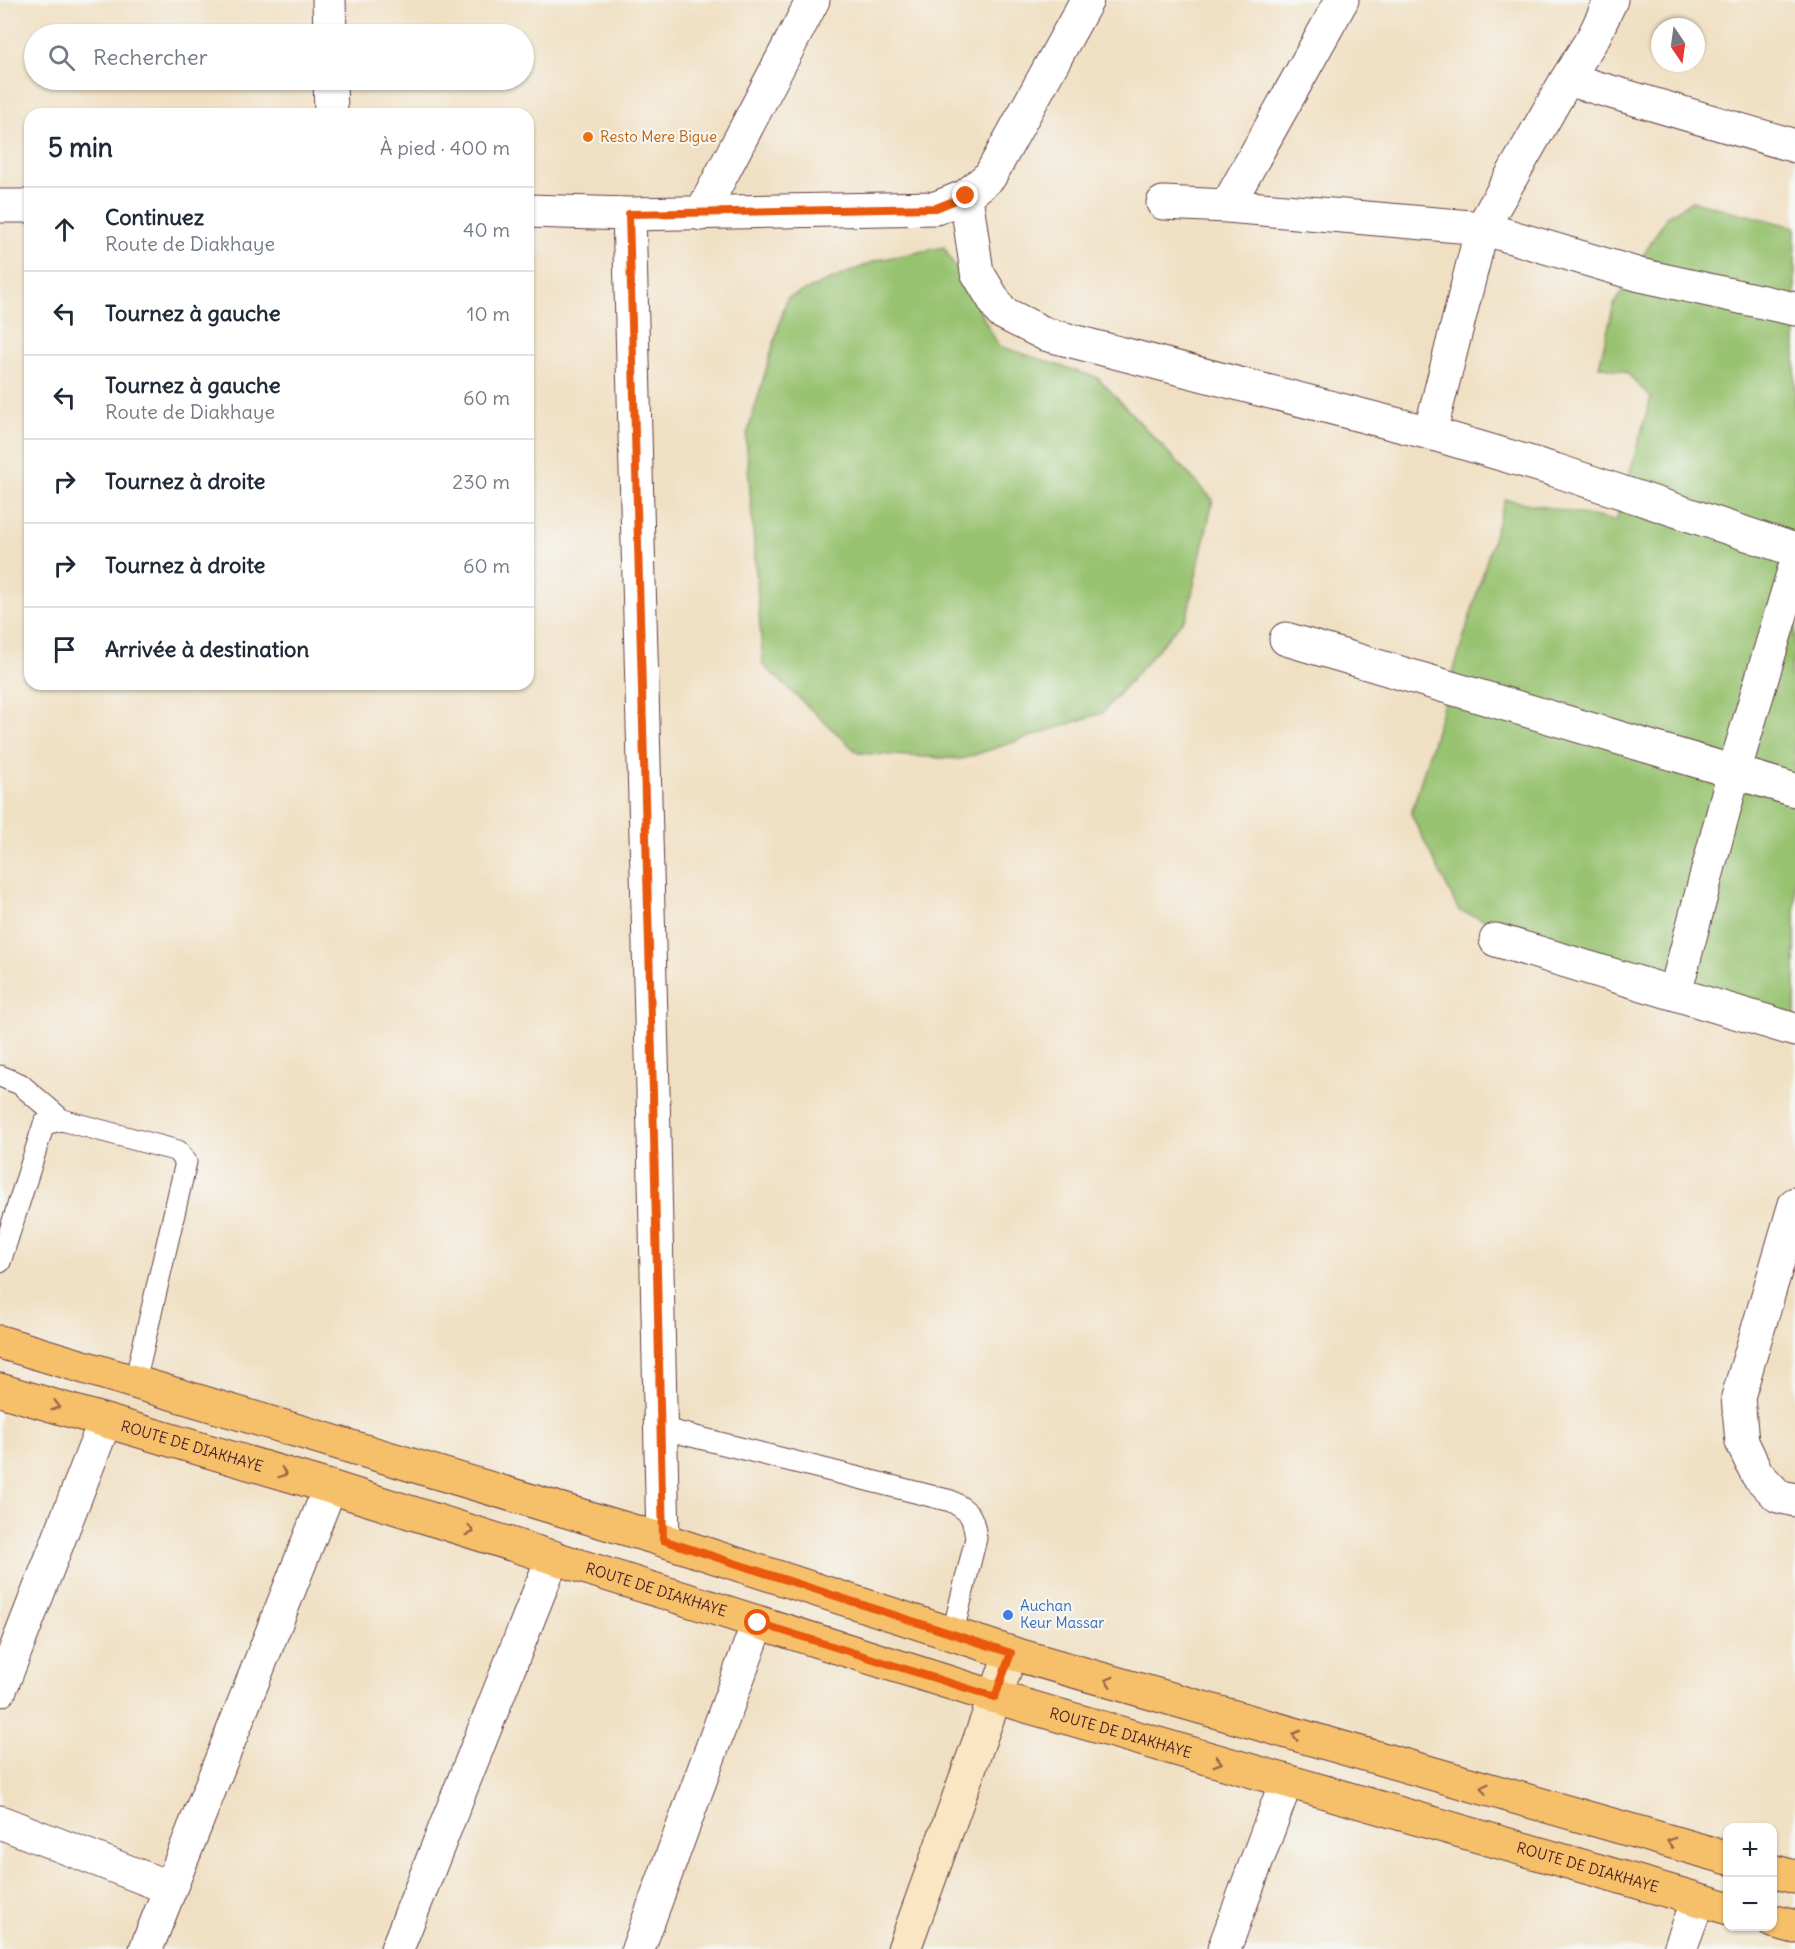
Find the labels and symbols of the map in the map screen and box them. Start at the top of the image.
north arrow [1651,18,1705,72]
place label: Resto Mere Bigue [600,127,717,146]
marker: Resto Mere Bigue [581,130,595,144]
route end [952,182,978,208]
one-way arrow [50,1399,61,1411]
street label: ROUTE DE DIAKHAYE [119,1416,266,1476]
one-way arrow [277,1466,288,1478]
one-way arrow [464,1524,475,1536]
street label: ROUTE DE DIAKHAYE [583,1558,730,1621]
place label: Auchan Keur Massar [1020,1596,1104,1632]
marker: Auchan Keur Massar [1001,1608,1015,1622]
route start [744,1609,770,1635]
one-way arrow [1104,1676,1114,1689]
street label: ROUTE DE DIAKHAYE [1047,1703,1194,1762]
one-way arrow [1291,1730,1302,1742]
one-way arrow [1212,1755,1223,1767]
one-way arrow [1479,1783,1489,1796]
one-way arrow [1666,1837,1677,1849]
street label: ROUTE DE DIAKHAYE [1514,1838,1661,1897]

